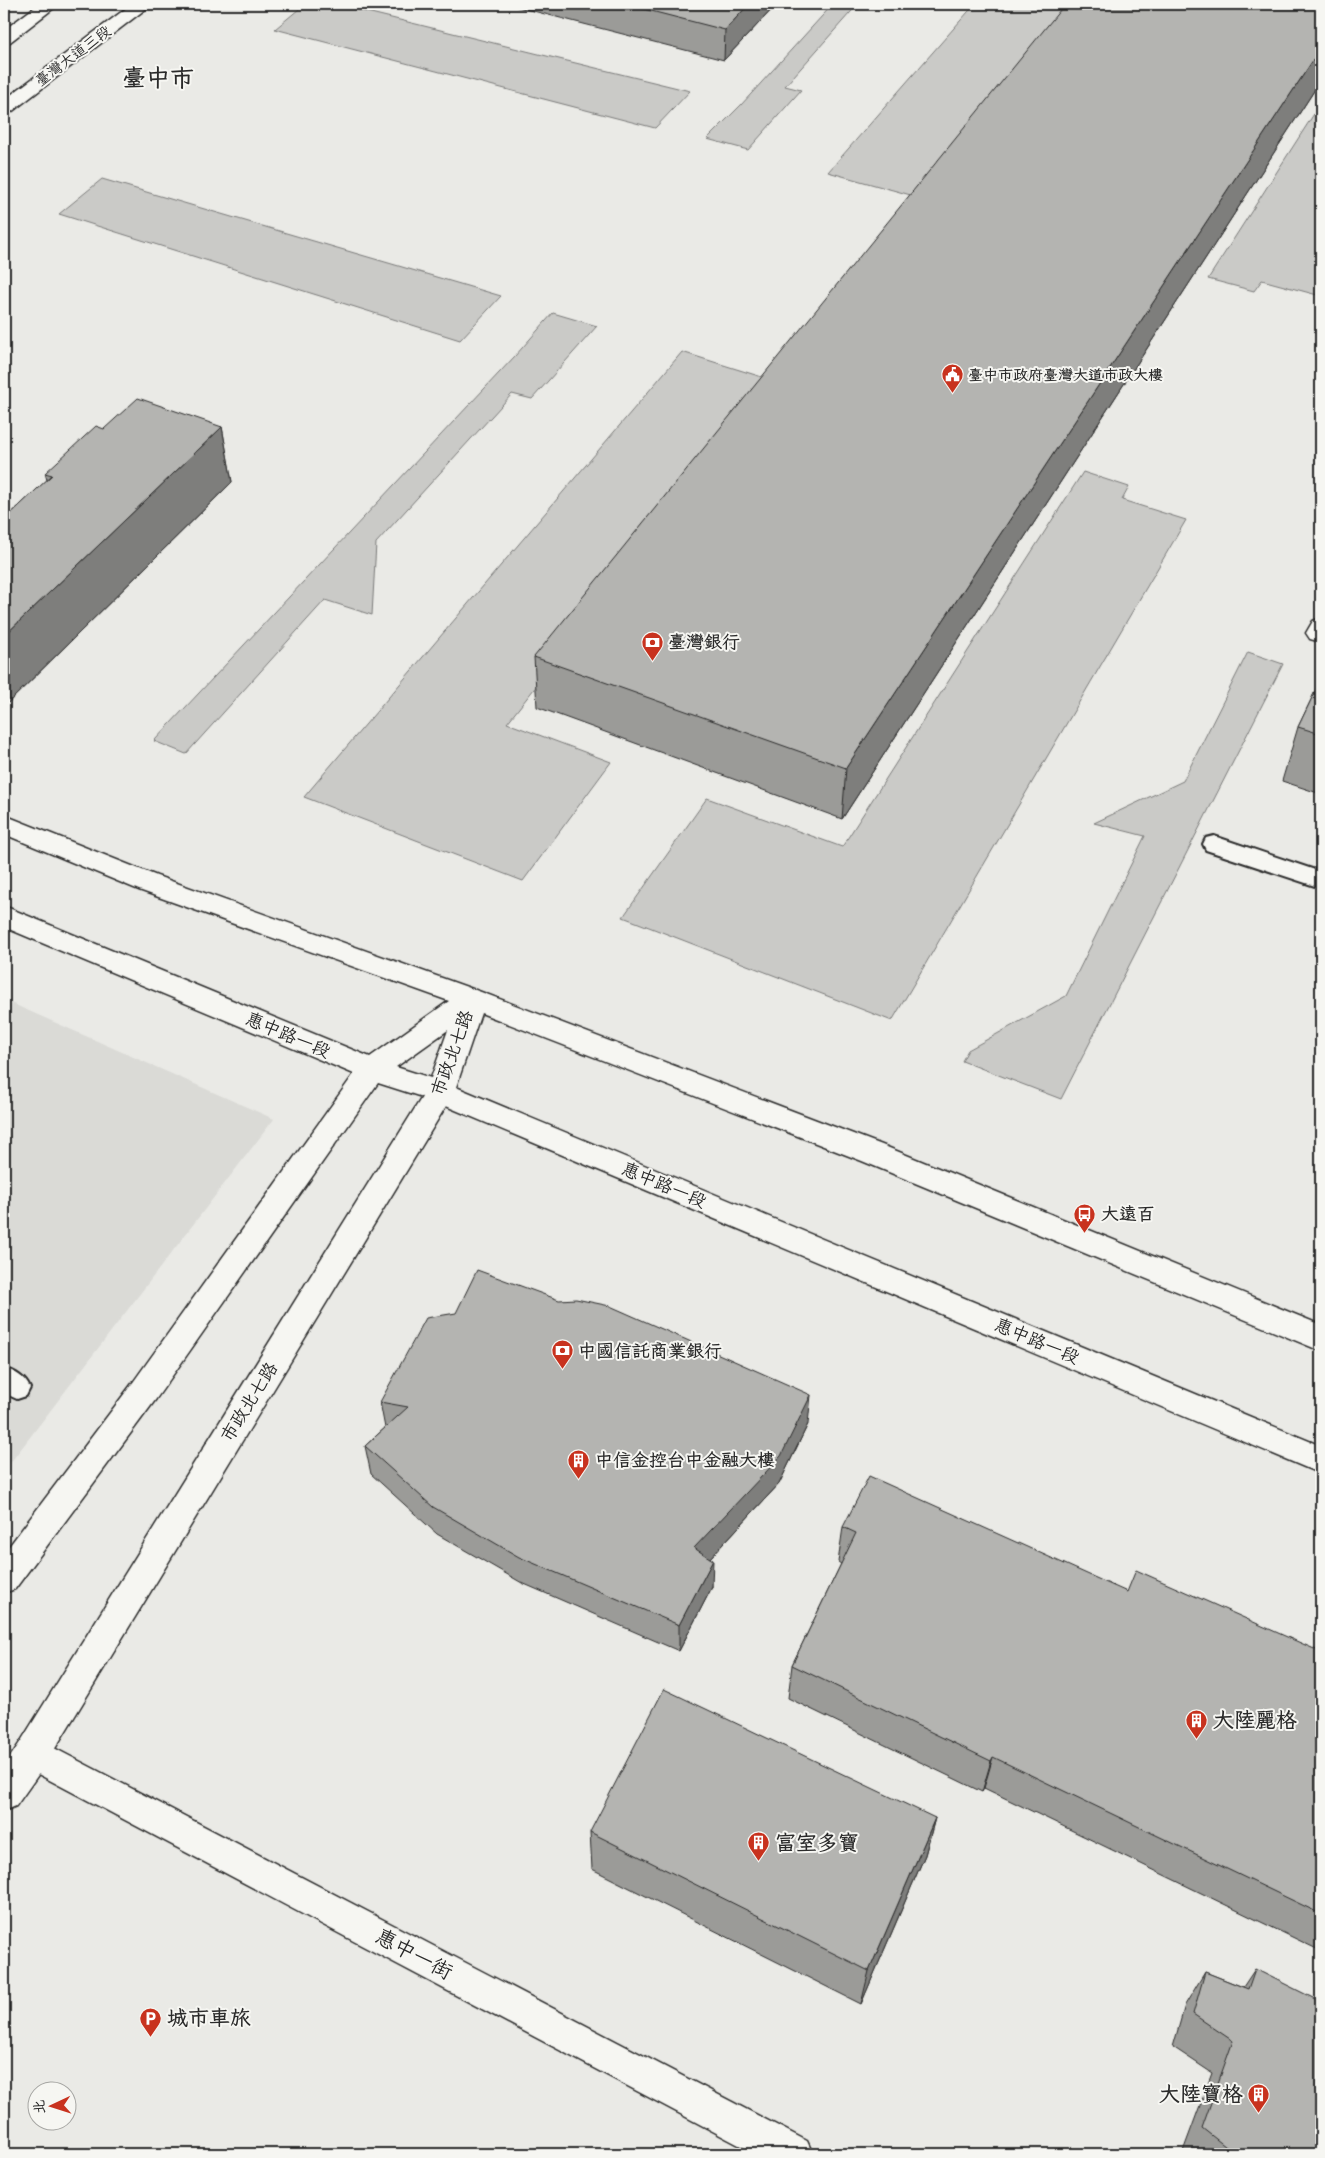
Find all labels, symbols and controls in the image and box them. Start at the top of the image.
street label: 臺灣大道三段 [32,22,114,90]
district label: 臺中市 [122,64,194,92]
public building icon: 臺中市政府臺灣大道市政大樓 [940,363,964,394]
place label: 臺中市政府臺灣大道市政大樓 [968,366,1163,384]
bank icon: 臺灣銀行 [640,630,664,661]
place label: 臺灣銀行 [668,632,740,653]
street label: 市政北七路 [427,1007,478,1099]
street label: 惠中路一段 [242,1008,333,1063]
street label: 惠中路一段 [618,1158,709,1213]
bus stop icon: 大遠百 [1073,1202,1097,1233]
place label: 大遠百 [1101,1204,1155,1225]
street label: 惠中路一段 [991,1314,1082,1369]
bank icon: 中國信託商業銀行 [550,1339,574,1370]
place label: 中國信託商業銀行 [578,1341,722,1362]
street label: 市政北七路 [217,1359,282,1446]
building icon: 中信金控台中金融大樓 [567,1448,591,1479]
place label: 中信金控台中金融大樓 [595,1450,775,1471]
building icon: 大陸麗格 [1185,1708,1209,1739]
place label: 大陸麗格 [1213,1708,1297,1732]
building icon: 富室多寶 [747,1831,771,1862]
place label: 富室多寶 [775,1831,859,1855]
street label: 惠中一街 [371,1924,457,1984]
parking icon: 城市車旅 [139,2006,163,2037]
place label: 城市車旅 [167,2006,251,2030]
north arrow [28,2080,78,2130]
place label: 大陸寶格 [1159,2082,1243,2106]
building icon: 大陸寶格 [1247,2082,1271,2113]
text: 北 [31,2099,48,2114]

